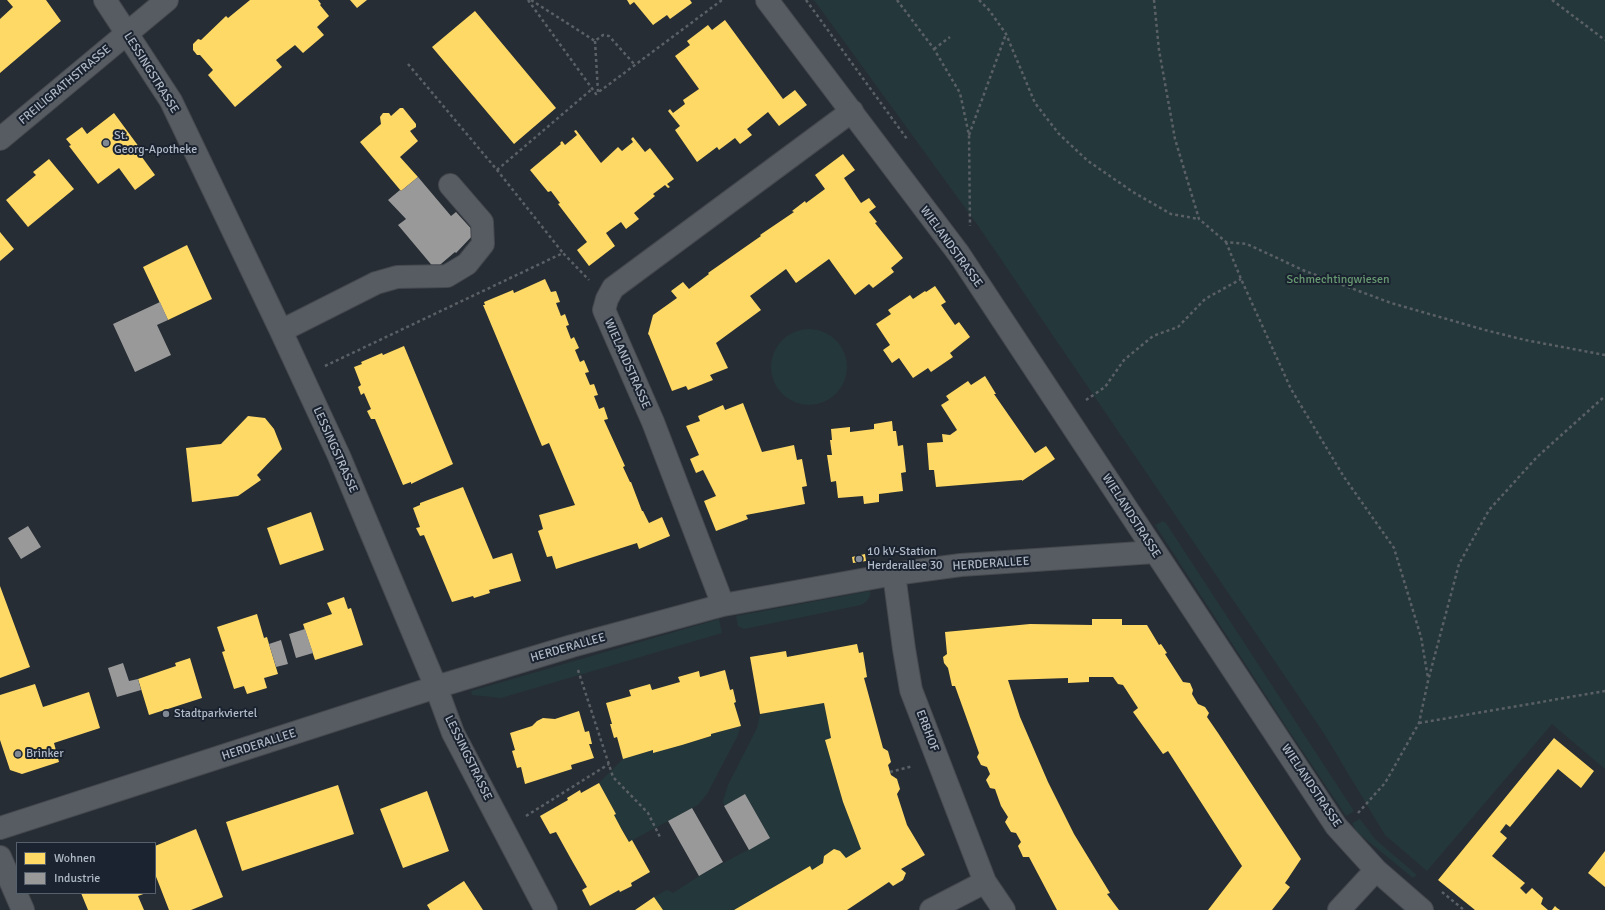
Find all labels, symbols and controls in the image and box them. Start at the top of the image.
street label: LESSINGSTRASSE [120,30,182,116]
street label: FREILIGRATHSTRASSE [16,42,114,128]
place label: St. Georg-Apotheke [114,129,197,157]
marker: St. Georg-Apotheke [101,138,111,148]
street label: WIELANDSTRASSE [917,204,985,290]
park label: Schmechtingwiesen [1287,273,1389,287]
street label: WIELANDSTRASSE [601,317,653,411]
street label: LESSINGSTRASSE [310,405,360,495]
street label: WIELANDSTRASSE [1099,471,1163,561]
place label: 10 kV-Station Herderallee 30 [867,545,943,573]
marker: 10 kV-Station Herderallee 30 [854,554,864,564]
street label: HERDERALLEE [952,554,1030,574]
street label: HERDERALLEE [529,630,607,666]
place label: Stadtparkviertel [174,707,257,721]
street label: ERBHOF [912,708,942,754]
marker: Stadtparkviertel [161,709,171,719]
street label: LESSINGSTRASSE [441,713,495,803]
street label: HERDERALLEE [220,726,298,764]
street label: WIELANDSTRASSE [1278,742,1344,830]
place label: Brinker [26,747,64,761]
marker: Brinker [13,749,23,759]
legend [16,842,156,894]
text: Wohnen [54,851,96,866]
text: Industrie [54,871,100,886]

